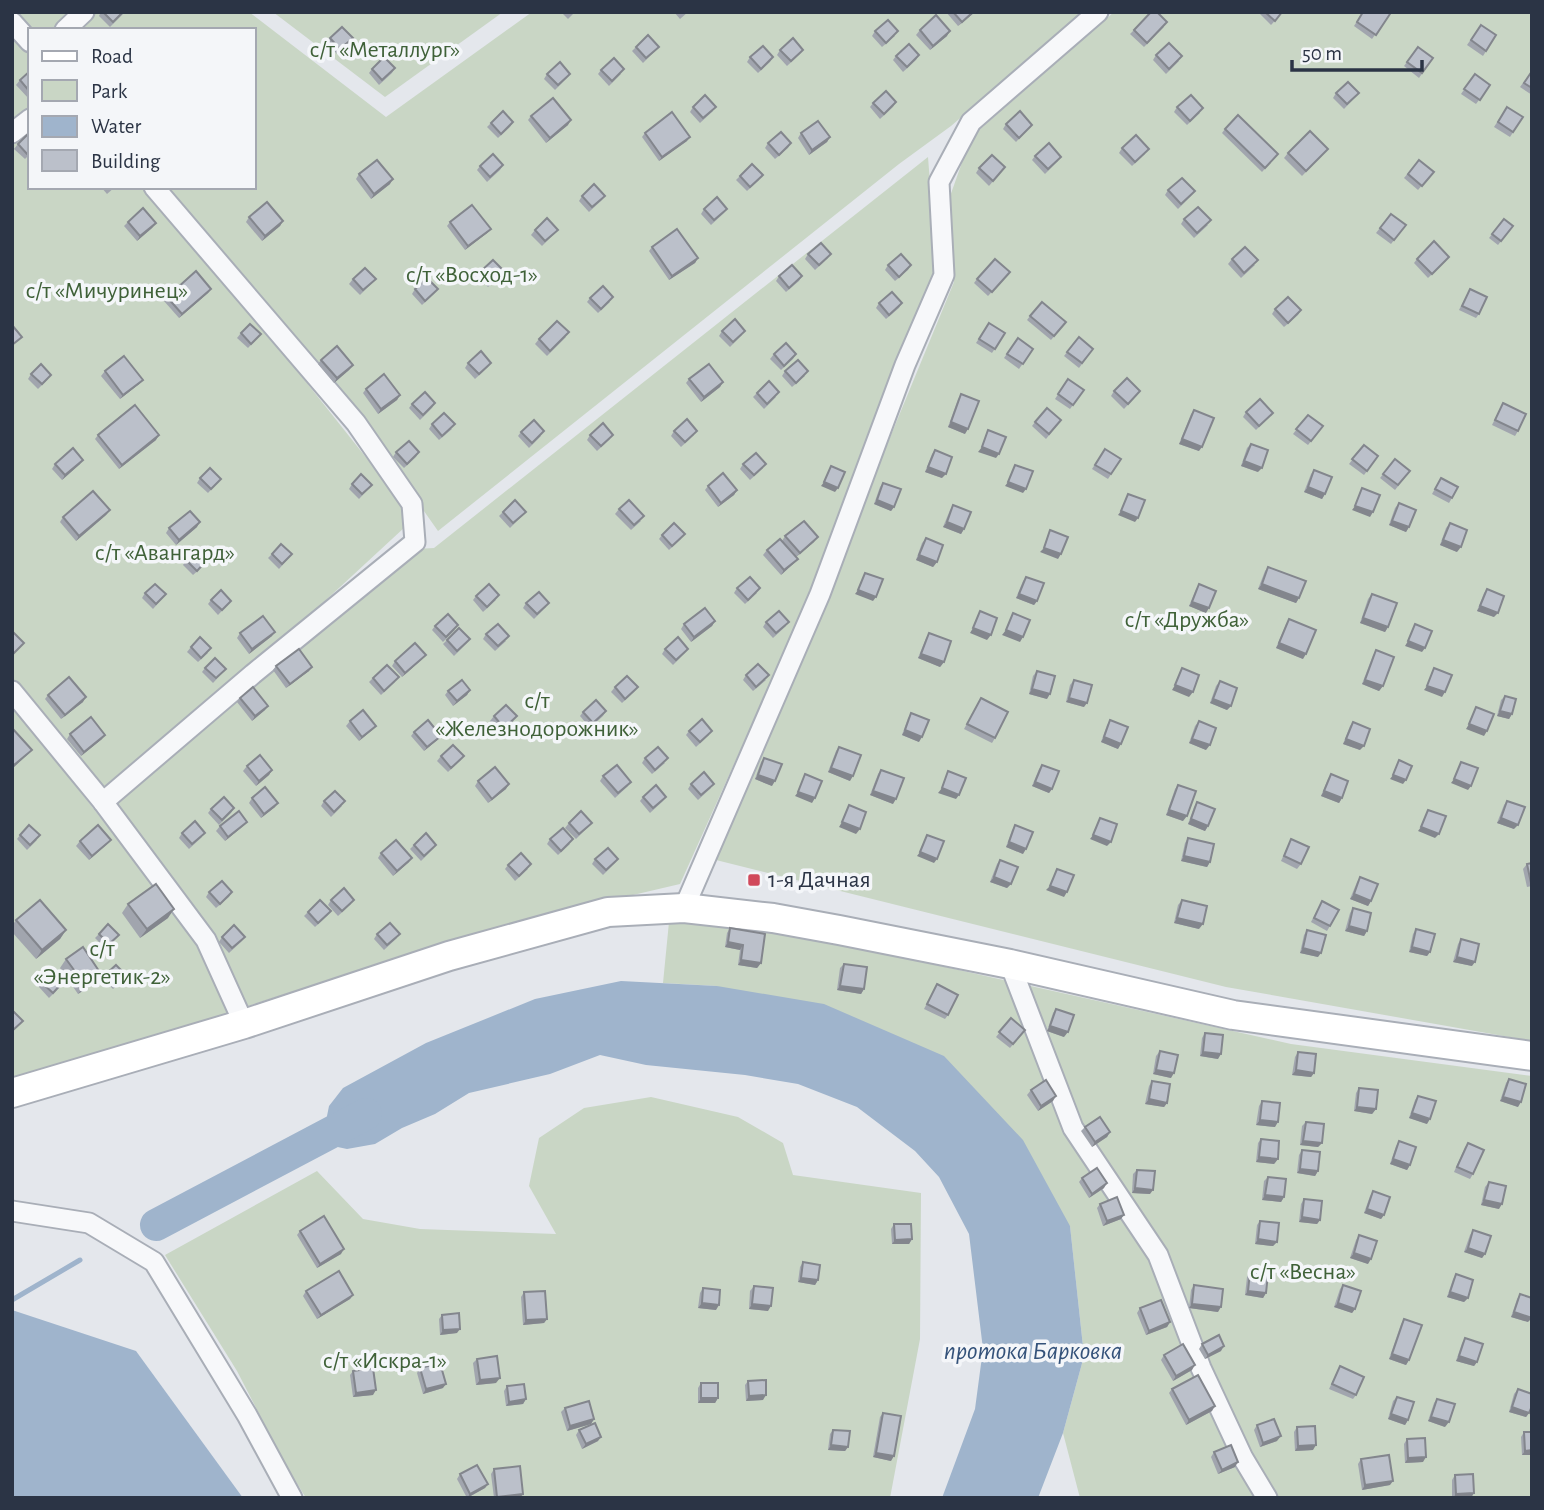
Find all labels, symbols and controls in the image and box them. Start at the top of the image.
legend [28,28,256,189]
scale bar [1292,28,1422,72]
park label: с/т «Металлург» [310,38,460,62]
text: 50 m [1302,43,1342,64]
text: Road [91,46,133,67]
text: Park [91,81,128,102]
text: Water [91,116,141,137]
text: Building [91,151,161,172]
park label: с/т «Восход-1» [406,263,538,287]
park label: с/т «Мичуринец» [26,279,188,303]
park label: с/т «Авангард» [95,541,235,565]
park label: с/т «Дружба» [1125,608,1249,632]
park label: с/т «Железнодорожник» [435,689,639,741]
place label: 1-я Дачная [768,868,871,892]
marker: 1-я Дачная [746,872,762,888]
park label: с/т «Энергетик-2» [33,937,171,989]
park label: с/т «Весна» [1250,1260,1356,1284]
water label: протока Барковка [944,1338,1122,1364]
park label: с/т «Искра-1» [323,1349,447,1373]

